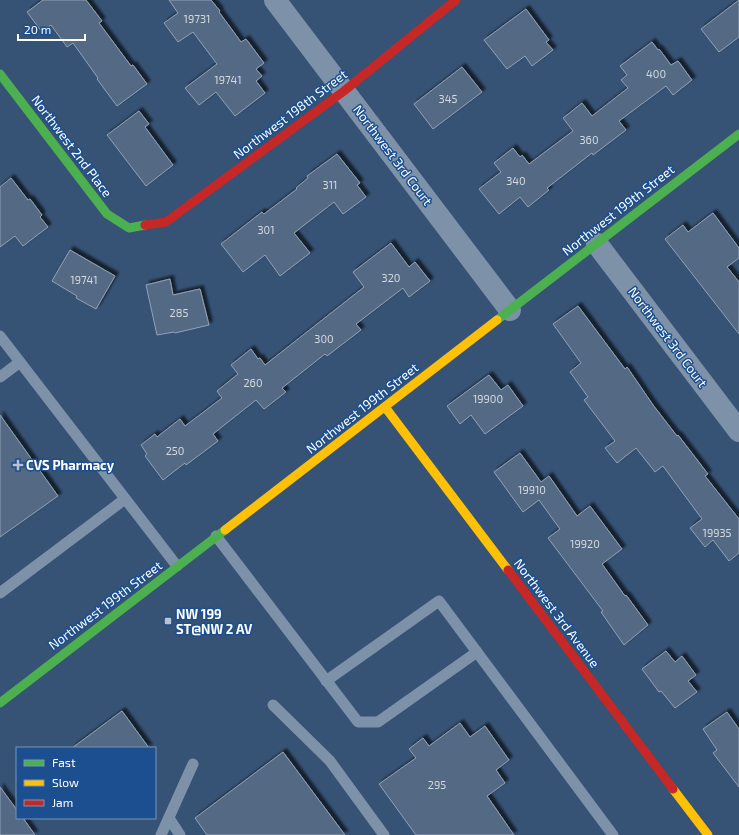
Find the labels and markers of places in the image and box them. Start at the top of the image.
place label: CVS Pharmacy [26,457,115,473]
marker: CVS Pharmacy [13,460,23,470]
place label: NW 199 ST@NW 2 AV [176,606,253,637]
marker: NW 199 ST@NW 2 AV [163,616,173,626]

